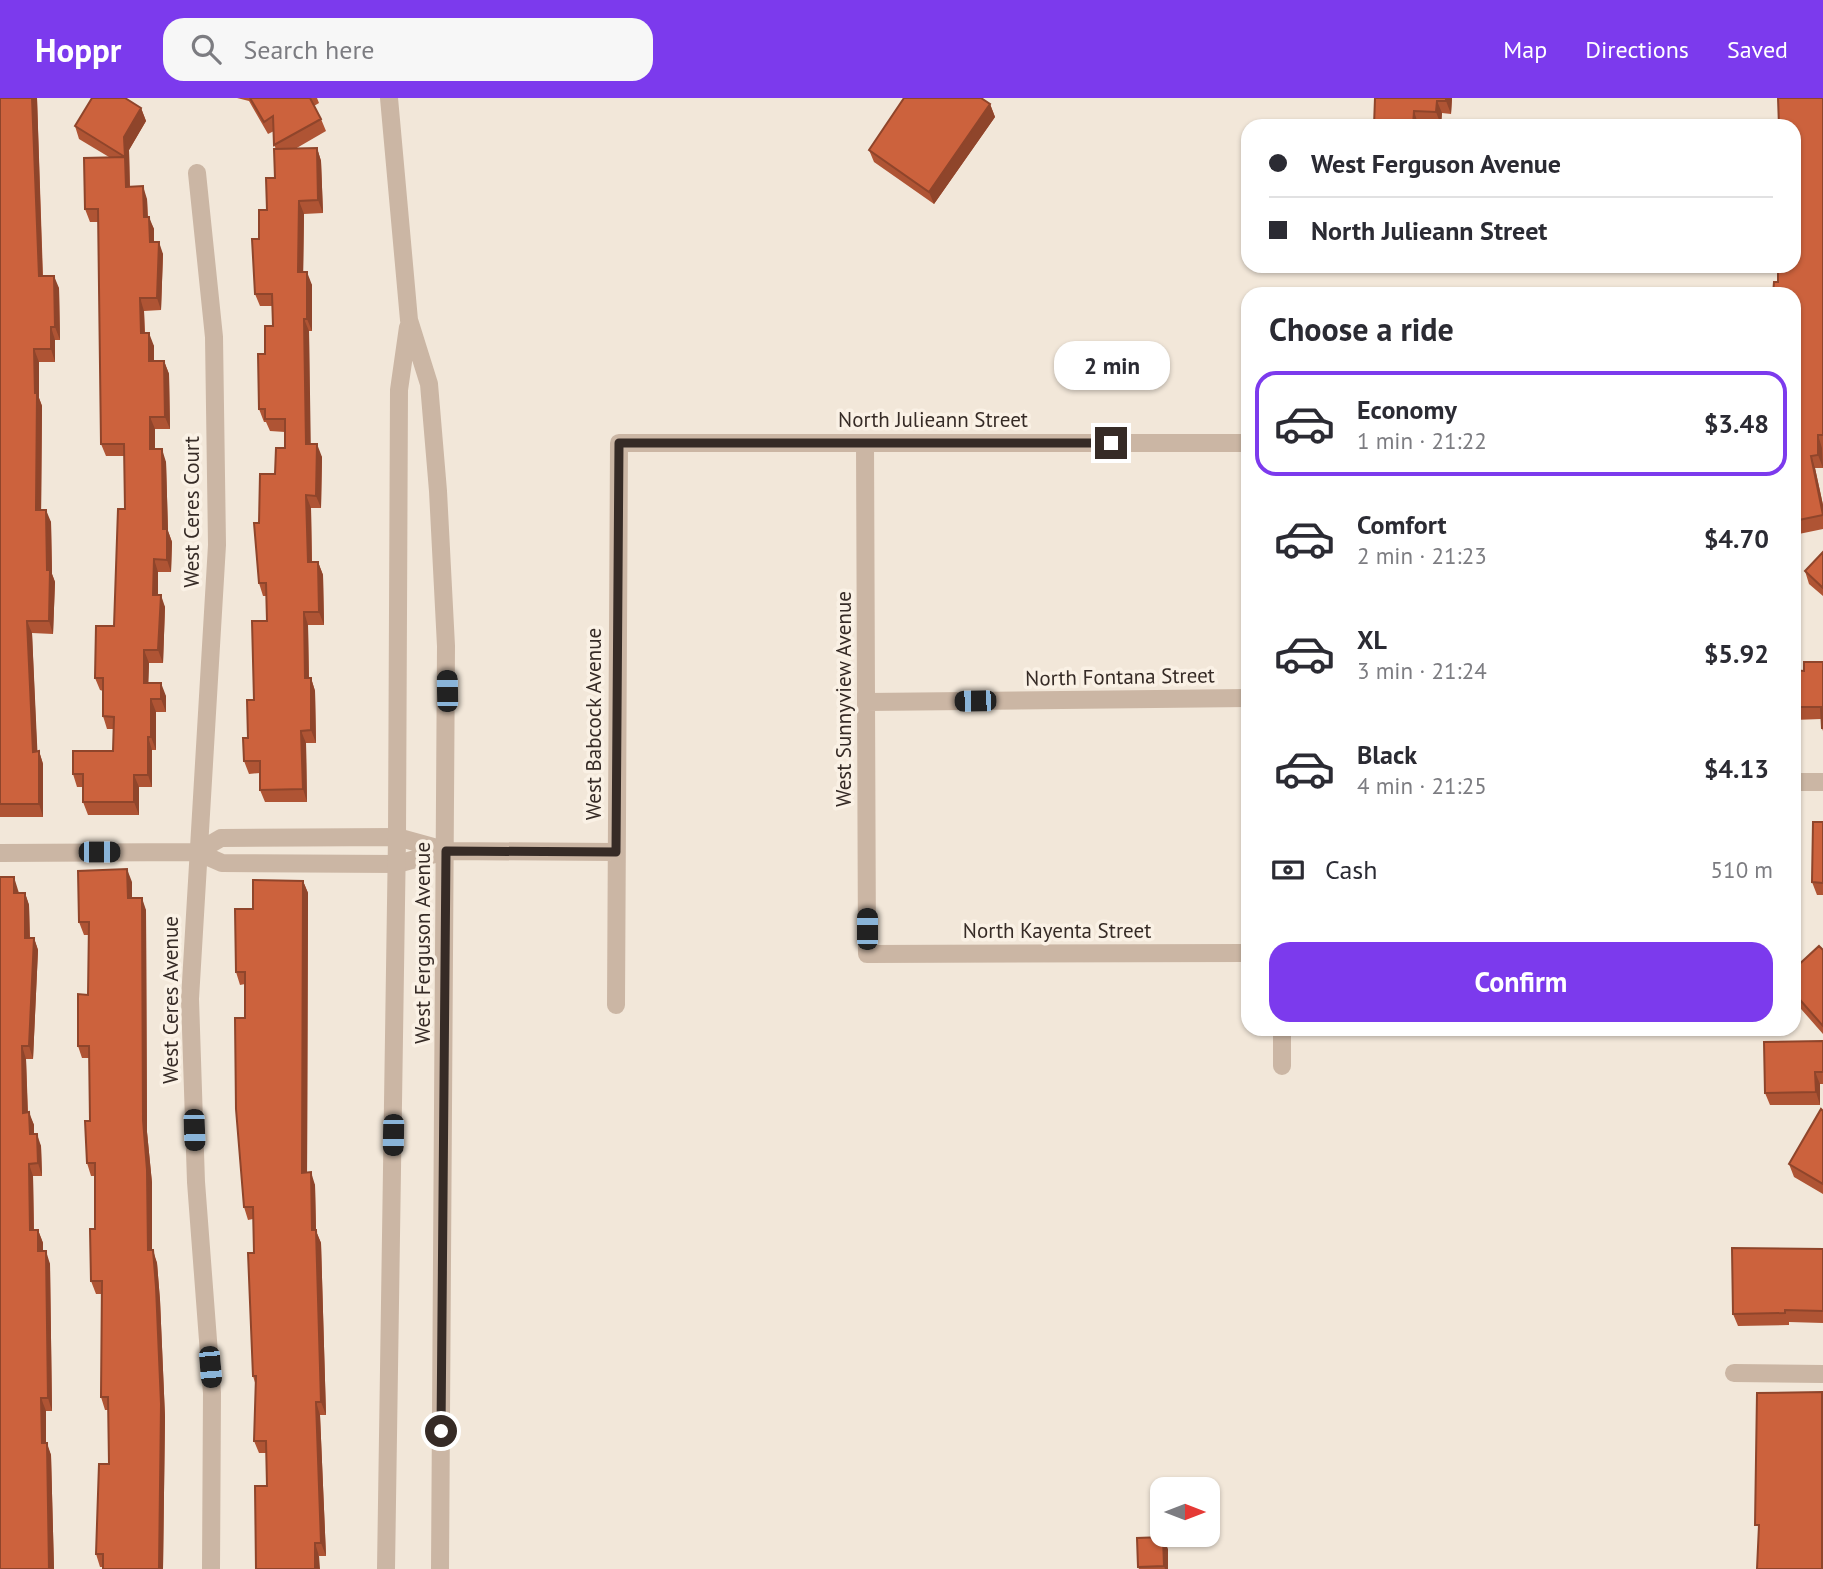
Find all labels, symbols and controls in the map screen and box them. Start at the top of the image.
search box [163,18,653,81]
text: Hoppr [35,28,121,71]
icon: search [187,30,225,68]
text: Search here [243,33,375,66]
text: Map [1503,34,1547,65]
text: Directions [1585,34,1689,65]
text: Saved [1727,34,1788,65]
text: West Ferguson Avenue [1311,147,1561,180]
text: North Julieann Street [1311,214,1547,247]
text: Choose a ride [1269,308,1454,350]
callout: 2 min [1053,342,1169,390]
text: 2 min [1084,351,1140,380]
icon: car [1273,392,1336,455]
text: Economy [1357,393,1457,426]
street label: North Julieann Street [838,406,1028,433]
text: $3.48 [1704,407,1769,440]
text: 1 min · 21:22 [1357,426,1487,455]
route end [1095,427,1127,459]
street label: West Ceres Court [178,436,205,588]
icon: car [1273,507,1336,570]
text: Comfort [1357,508,1447,541]
text: $4.70 [1704,522,1769,555]
text: 2 min · 21:23 [1357,541,1487,570]
street label: West Sunnyview Avenue [830,591,857,807]
icon: car [1273,622,1336,685]
text: XL [1357,623,1387,656]
street label: West Babcock Avenue [580,628,607,820]
text: $5.92 [1704,637,1769,670]
text: 3 min · 21:24 [1357,656,1487,685]
street label: North Fontana Street [1025,661,1215,692]
car [437,670,458,712]
car [954,690,997,712]
icon: car [1273,737,1336,800]
text: Black [1357,738,1417,771]
text: $4.13 [1704,752,1769,785]
text: 4 min · 21:25 [1357,771,1487,800]
car [79,842,121,863]
street label: West Ferguson Avenue [409,842,436,1044]
icon: cash [1269,851,1307,889]
text: Cash [1325,853,1377,886]
text: 510 m [1711,855,1773,884]
car [857,908,878,950]
street label: West Ceres Avenue [157,916,184,1084]
street label: North Kayenta Street [963,917,1151,944]
button: Confirm [1269,942,1773,1022]
car [183,1109,206,1151]
car [383,1114,404,1156]
car [198,1345,223,1389]
route start [425,1415,457,1447]
north arrow [1150,1477,1220,1547]
map controls [1150,1477,1220,1547]

